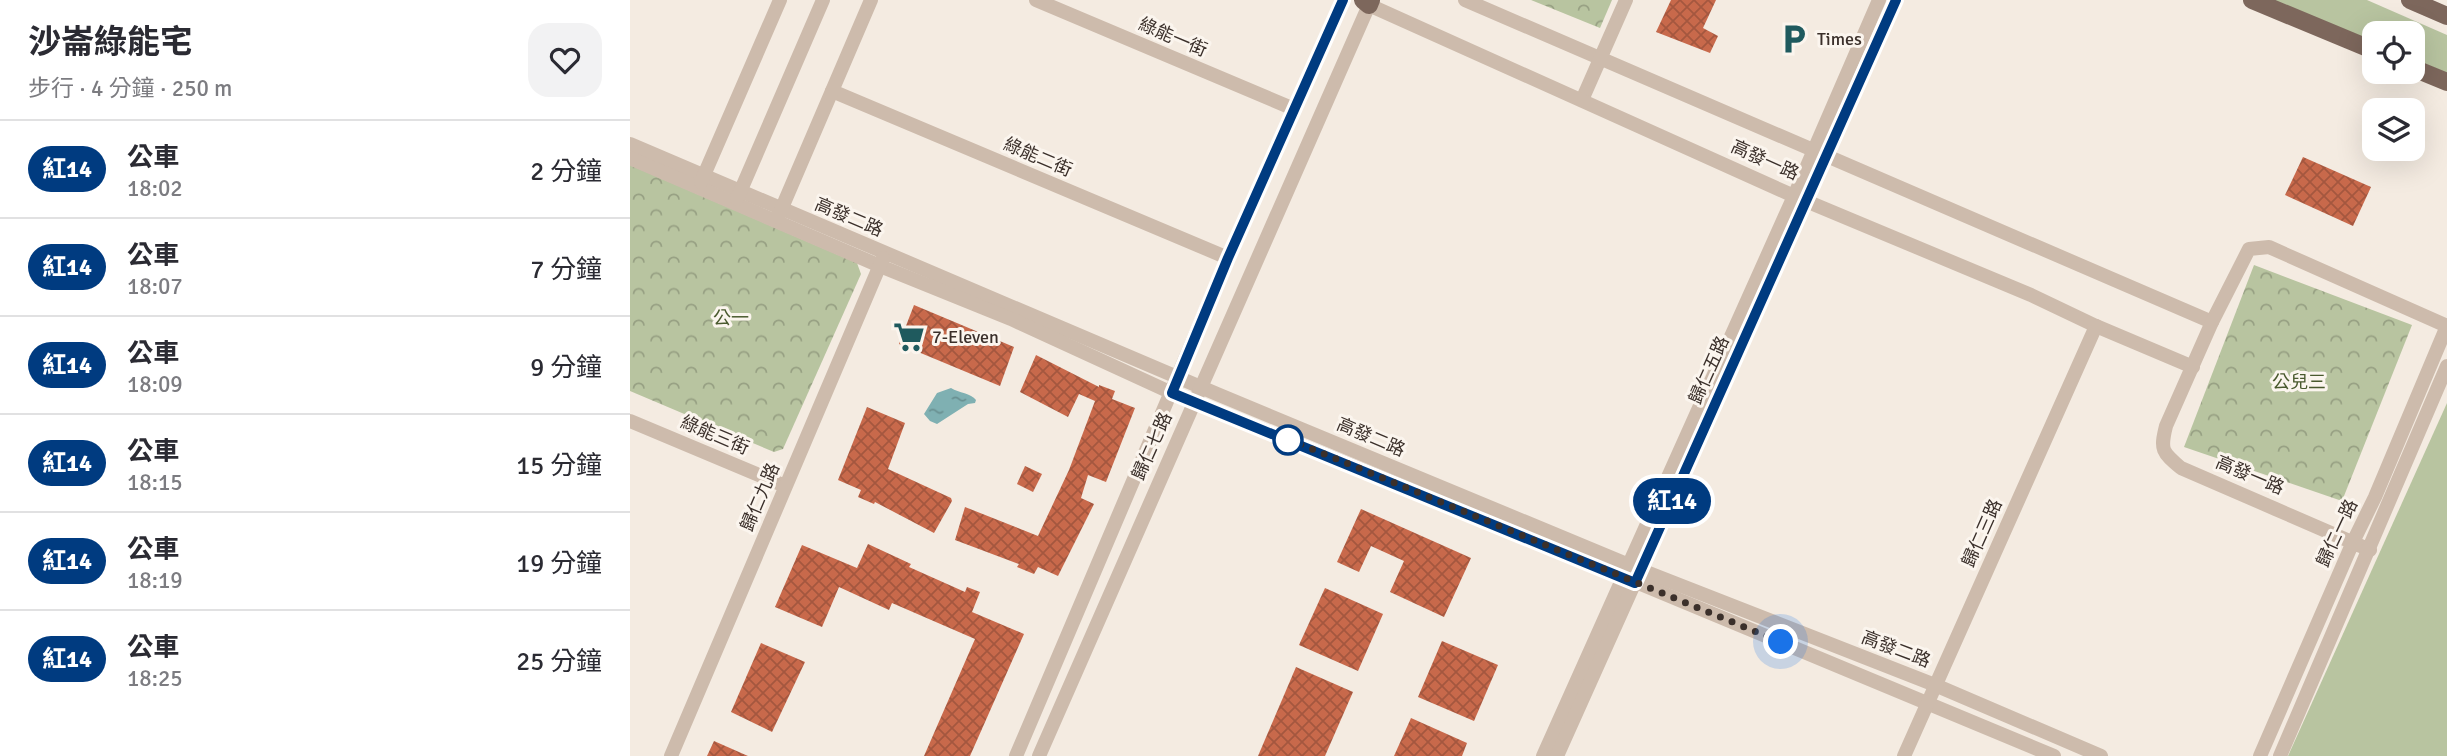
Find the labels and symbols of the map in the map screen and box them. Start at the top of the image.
street label: 綠能一街 [1136,13,1210,61]
parking icon: Times [1777,22,1811,56]
place label: Times [1817,28,1862,50]
street label: 綠能二街 [1001,133,1075,181]
street label: 高發一路 [1728,135,1802,185]
street label: 高發二路 [812,193,886,241]
park label: 公一 [713,307,749,329]
supermarket icon: 7-Eleven [892,320,926,354]
place label: 7-Eleven [932,326,999,348]
street label: 歸仁五路 [1684,333,1734,407]
park label: 公兒三 [2272,371,2326,393]
street label: 歸仁七路 [1127,409,1177,483]
street label: 綠能三街 [678,411,752,459]
street label: 高發二路 [1334,413,1408,461]
unlabelled marker [1273,425,1303,455]
street label: 高發一路 [2213,451,2287,499]
street label: 歸仁九路 [736,460,784,534]
line badge: 紅14 [1632,478,1712,524]
street label: 歸仁三路 [1957,496,2007,570]
street label: 歸仁一路 [2312,496,2362,570]
your location [1763,624,1798,659]
street label: 高發二路 [1858,626,1934,672]

